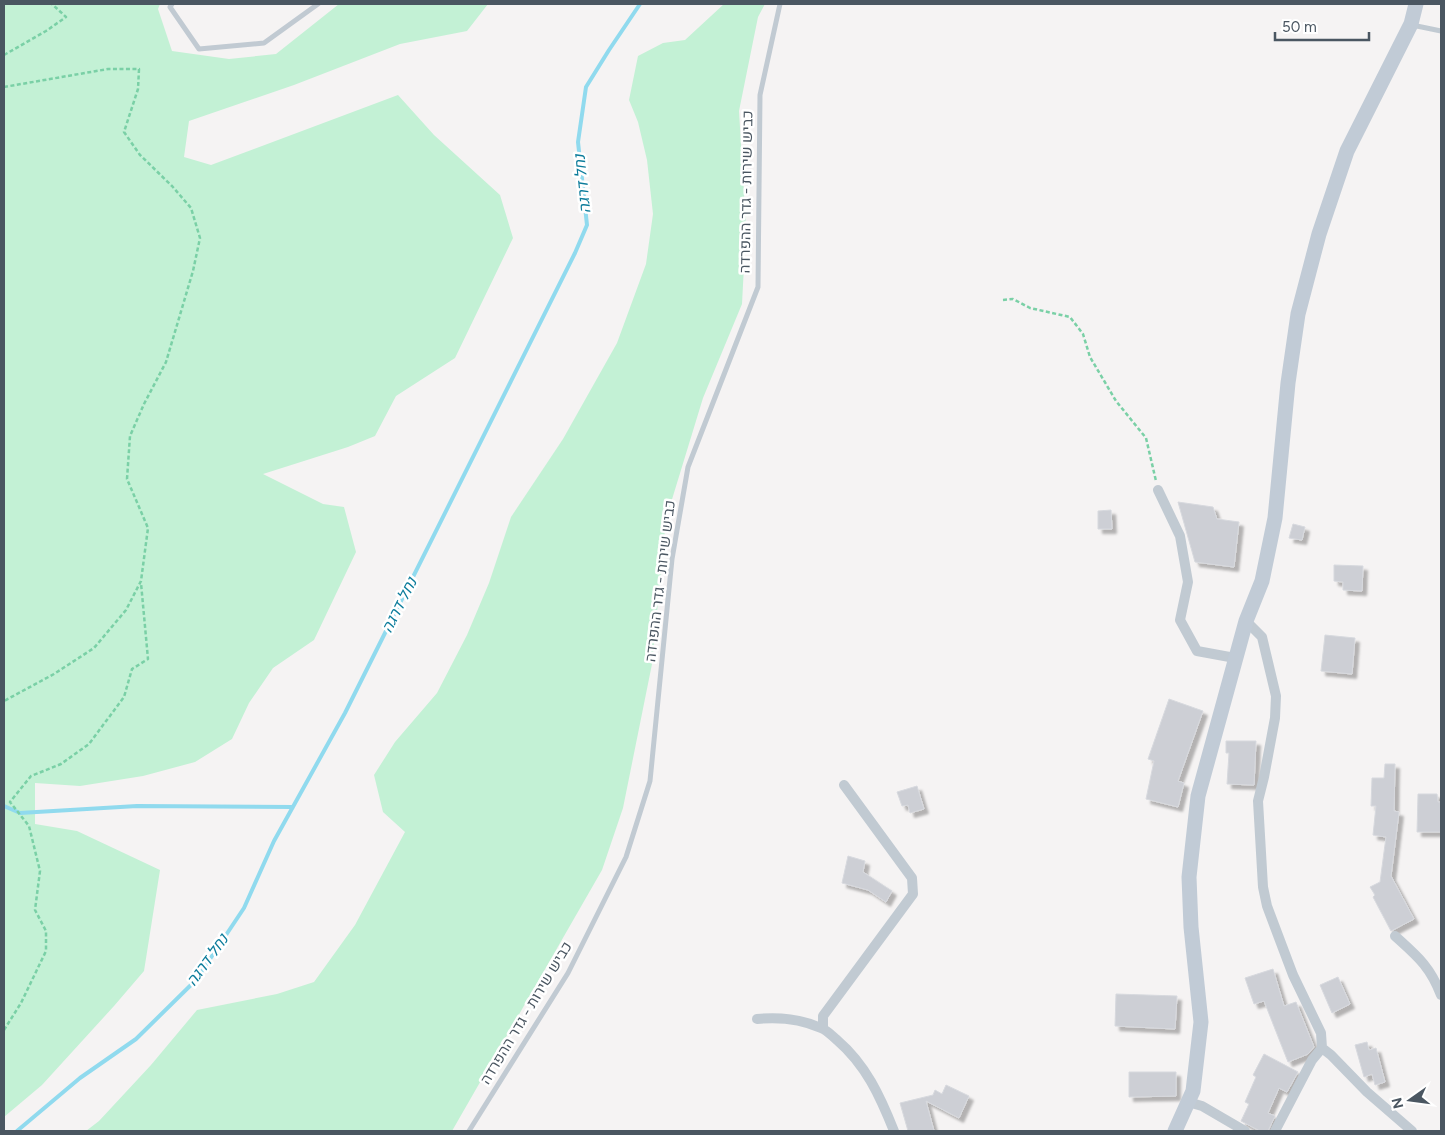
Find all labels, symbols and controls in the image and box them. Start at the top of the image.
scale bar [1275,10,1369,42]
text: 50 m [1282,18,1317,36]
street label: כביש שירות - גדר ההפרדה [736,110,756,274]
water label: נחל דרגה [569,152,595,215]
street label: כביש שירות - גדר ההפרדה [641,499,679,663]
water label: נחל דרגה [377,573,422,636]
water label: נחל דרגה [182,929,233,990]
street label: כביש שירות - גדר ההפרדה [476,938,576,1088]
north arrow [1385,1075,1435,1125]
text: N [1388,1096,1407,1110]

